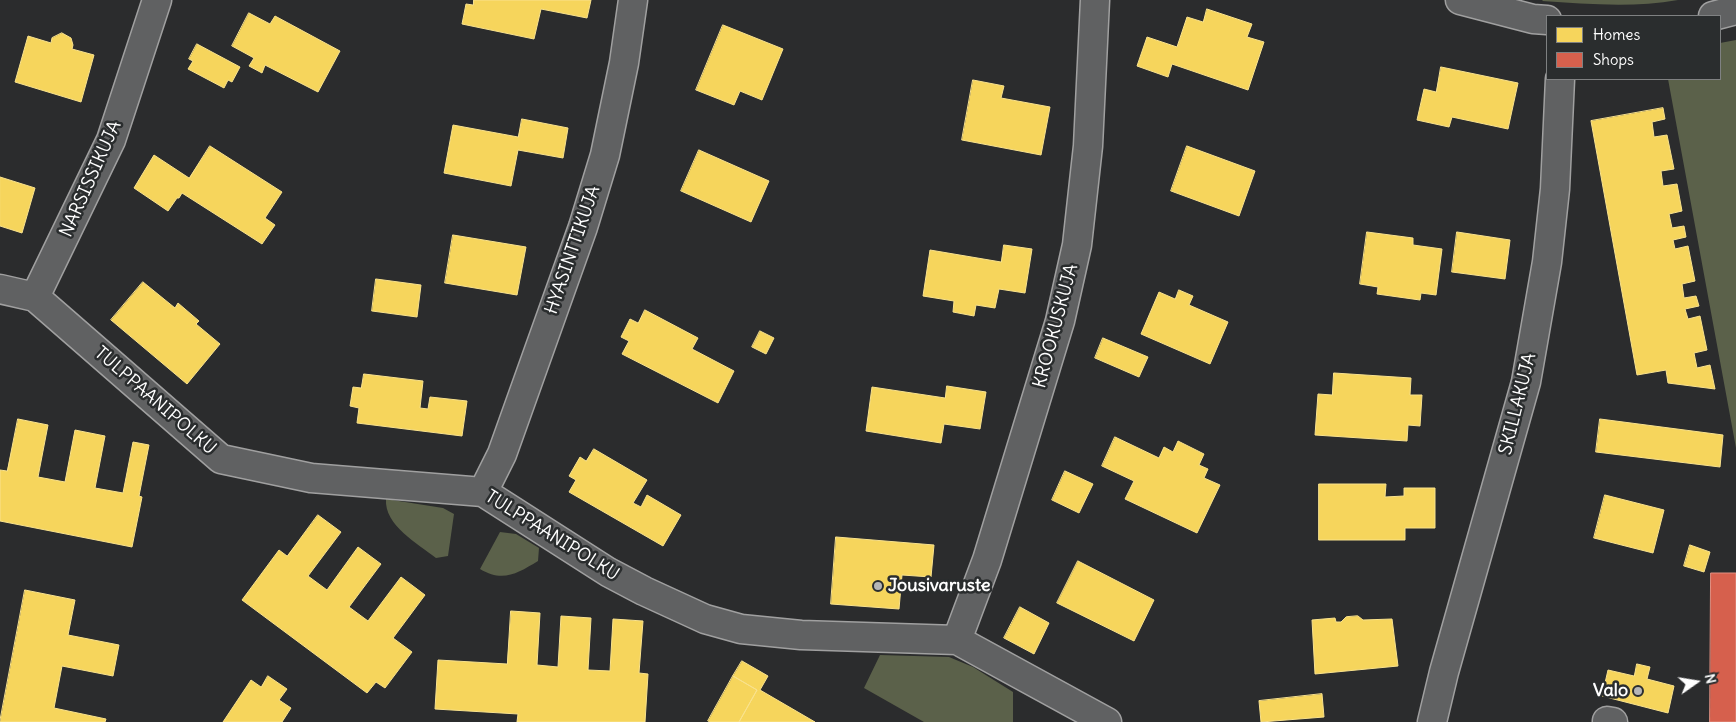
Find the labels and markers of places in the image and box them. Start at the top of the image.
place label: Jousivaruste [888,575,990,597]
marker: Jousivaruste [872,580,884,592]
place label: Valo [1593,680,1628,702]
marker: Valo [1632,685,1644,697]

